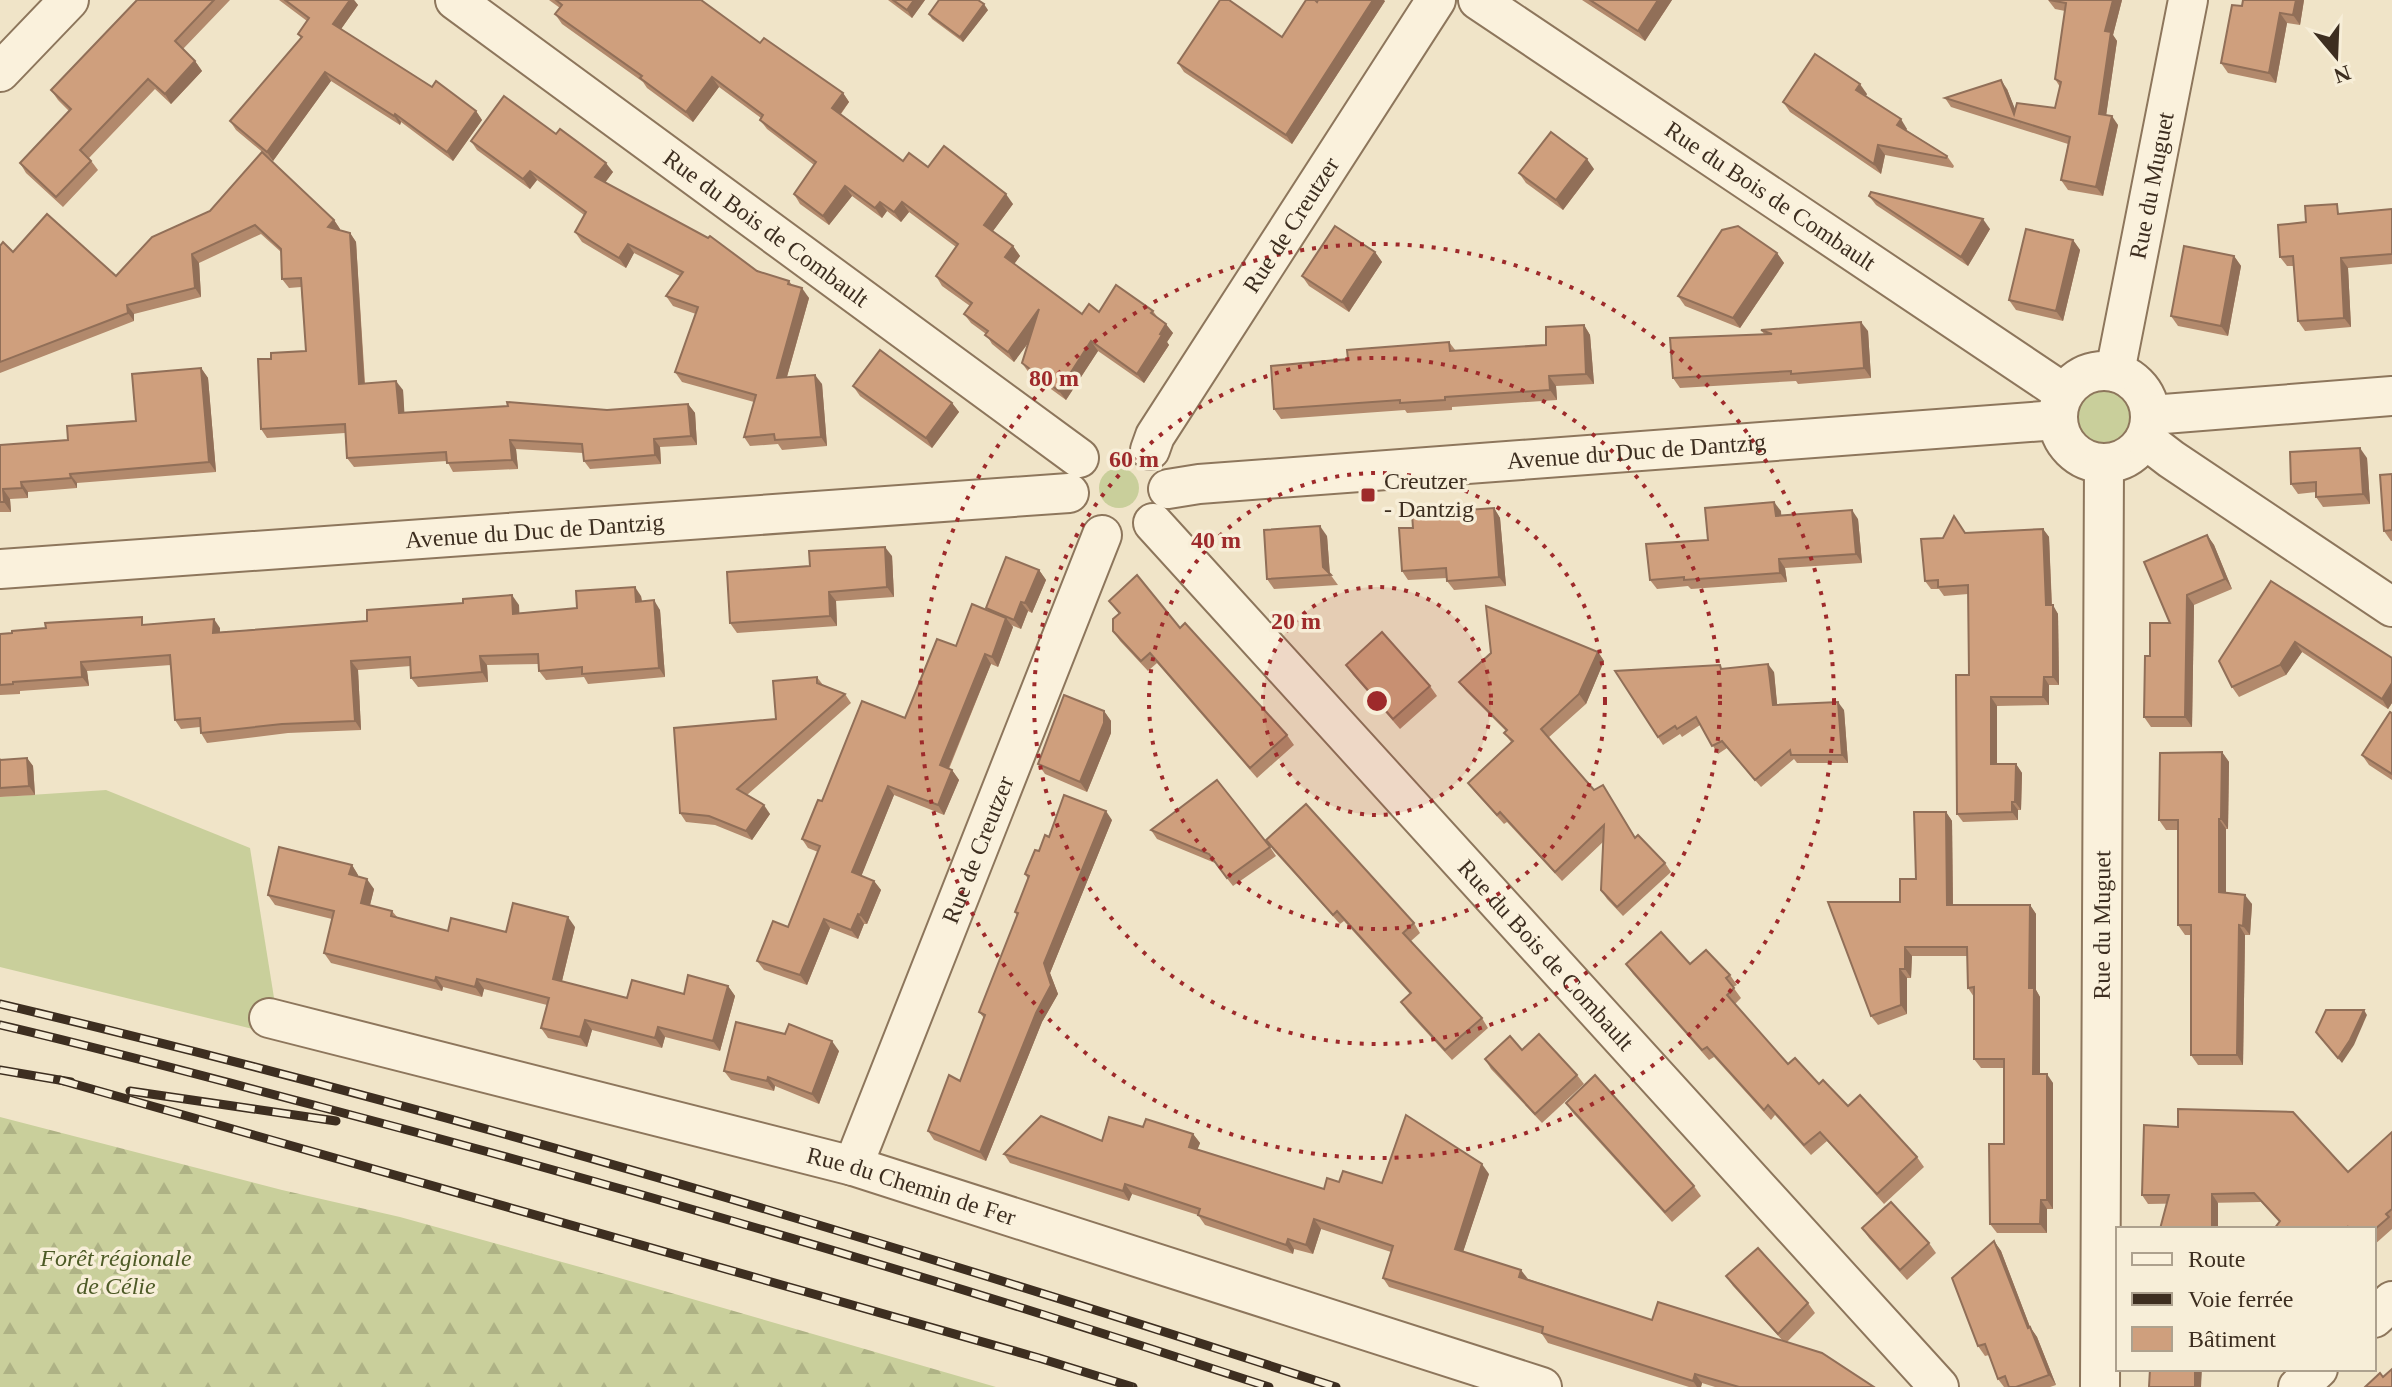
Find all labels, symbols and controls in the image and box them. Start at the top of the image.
north arrow [2296,16,2376,96]
text: N [2331,60,2354,89]
street label: Rue du Muguet [2124,109,2179,261]
street label: Rue du Bois de Combault [1660,116,1881,276]
street label: Rue du Bois de Combault [659,145,874,312]
street label: Rue de Creutzer [1238,152,1344,298]
text: 80 m [1029,365,1079,391]
street label: Avenue du Duc de Dantzig [1506,429,1767,474]
text: 60 m [1109,446,1159,472]
place label: Creutzer - Dantzig [1384,468,1474,522]
marker: Creutzer - Dantzig [1359,486,1377,504]
street label: Avenue du Duc de Dantzig [404,509,665,553]
text: 40 m [1191,527,1241,553]
text: 20 m [1271,608,1321,634]
centre of rings [1363,687,1391,715]
street label: Rue de Creutzer [937,772,1019,927]
street label: Rue du Muguet [2089,850,2115,1000]
street label: Rue du Bois de Combault [1453,855,1639,1056]
street label: Rue du Chemin de Fer [804,1142,1019,1230]
legend [2116,1227,2376,1371]
park label: Forêt régionale de Célie [39,1245,192,1299]
text: Route [2188,1246,2245,1272]
text: Voie ferrée [2188,1286,2294,1312]
text: Bâtiment [2188,1326,2276,1352]

